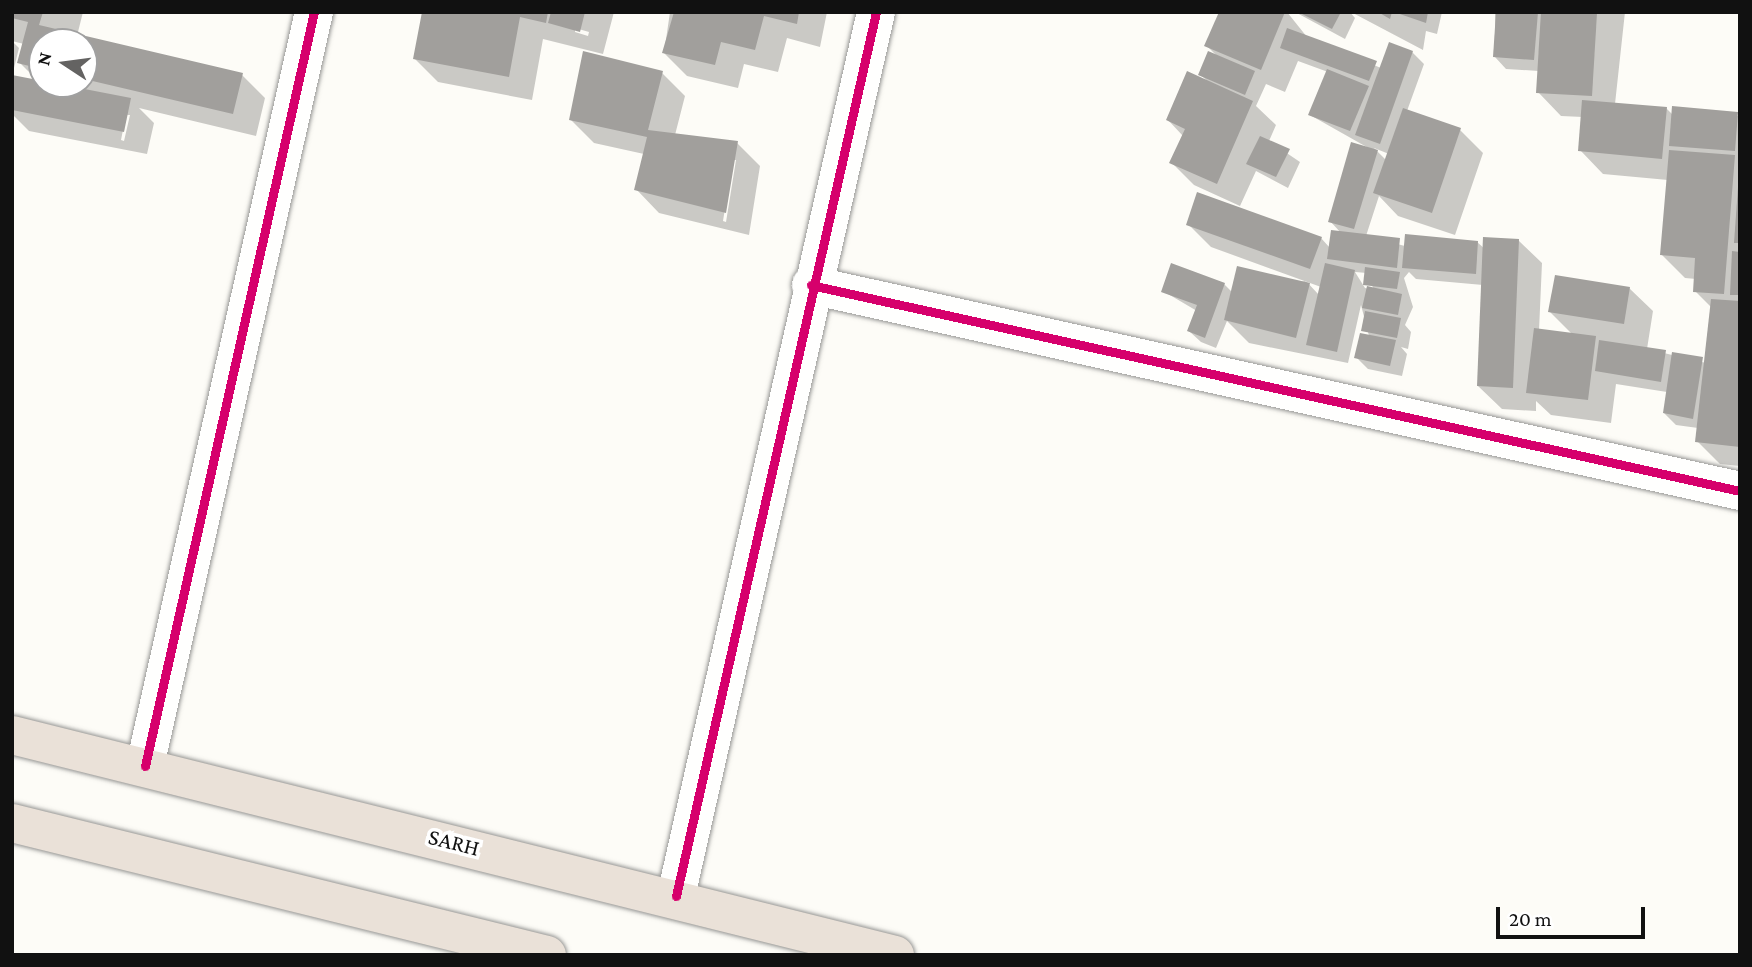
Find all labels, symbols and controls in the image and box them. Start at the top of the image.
north arrow [28,28,98,98]
text: N [32,50,56,67]
street label: SARH [426,822,482,862]
scale bar [1500,894,1649,938]
text: 20 m [1509,907,1552,931]

